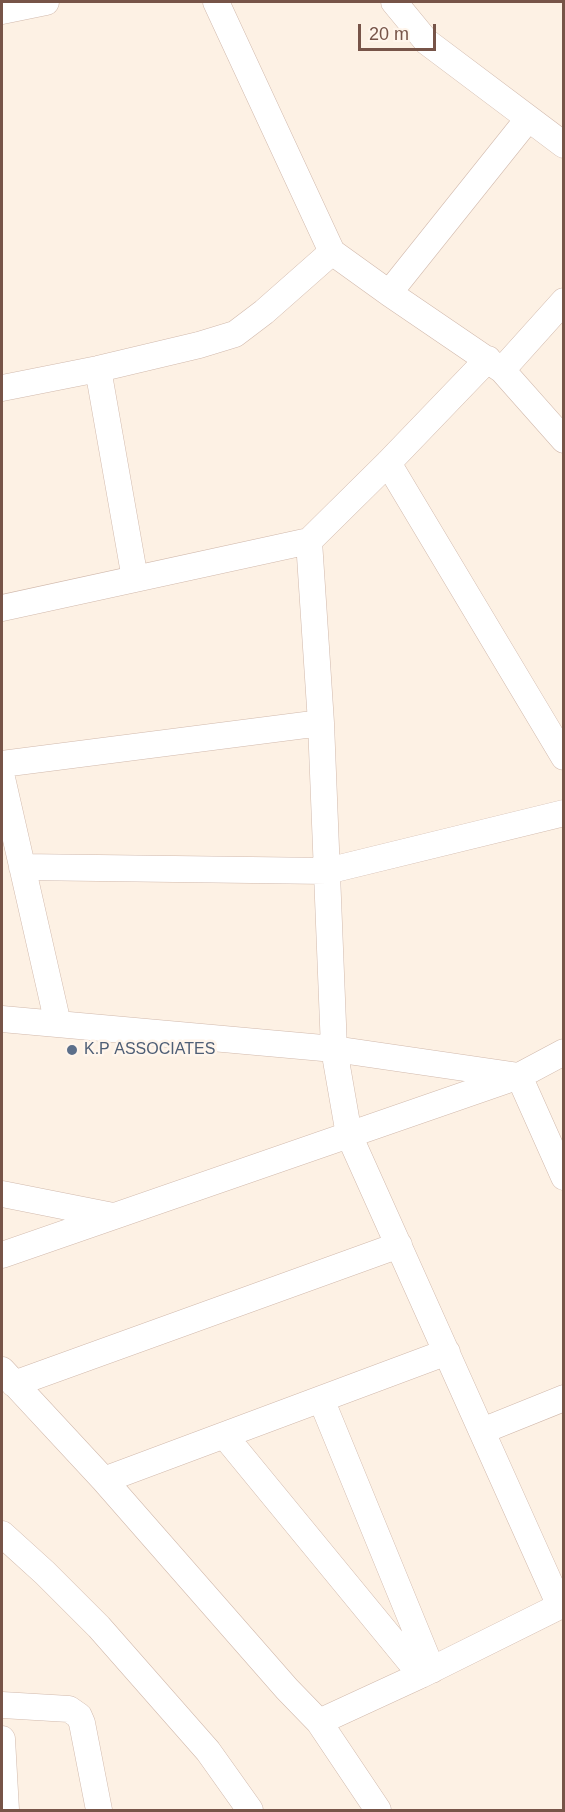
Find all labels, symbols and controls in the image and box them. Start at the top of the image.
scale bar [361,12,439,50]
text: 20 m [369,24,409,44]
place label: K.P ASSOCIATES [84,1040,215,1060]
marker: K.P ASSOCIATES [65,1043,79,1057]

